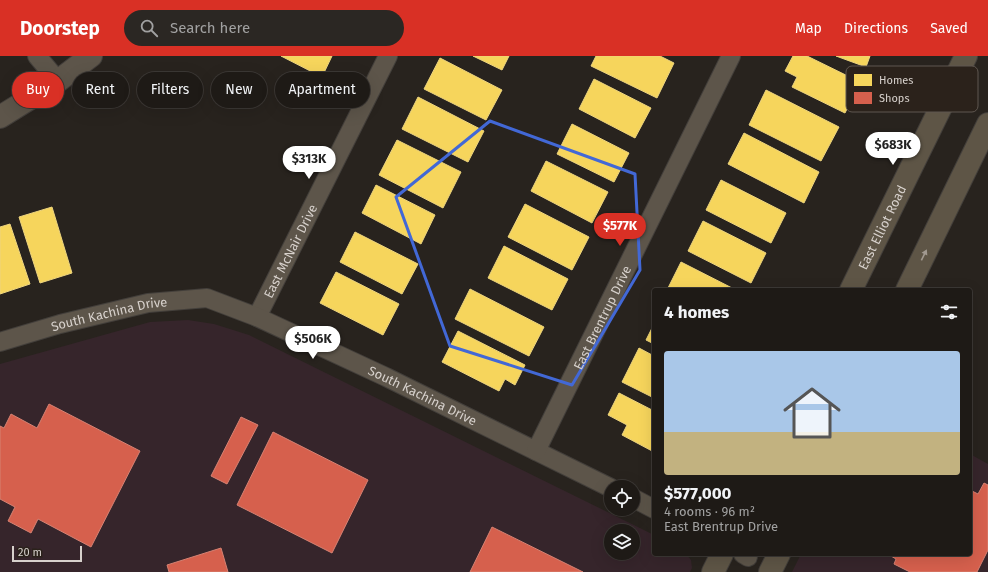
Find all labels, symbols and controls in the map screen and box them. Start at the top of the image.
search box [124,10,404,46]
text: Doorstep [20,17,100,40]
icon: search [138,17,160,39]
text: Search here [170,19,250,37]
text: Map [795,20,822,37]
text: Directions [844,20,908,37]
text: Saved [930,20,968,37]
legend [846,66,978,112]
chip: Buy [12,72,64,108]
chip: Rent [72,72,129,108]
chip: Filters [137,72,203,108]
chip: New [211,72,267,108]
chip: Apartment [275,72,370,108]
text: Homes [879,74,913,87]
text: Shops [879,92,910,105]
pin: $683K [865,132,921,166]
text: $683K [874,137,912,152]
pin: $313K [281,146,337,180]
text: $313K [292,151,326,166]
street label: East Elliot Road [855,183,909,272]
street label: East McNair Drive [261,202,320,300]
pin: $577K [592,213,648,247]
text: $577K [603,218,637,233]
one-way arrow [921,249,927,261]
street label: East Brentrup Drive [570,263,634,372]
street label: South Kachina Drive [49,294,168,334]
icon: filters [938,301,960,323]
text: 4 homes [664,302,729,323]
pin: $506K [285,326,341,360]
text: $506K [294,331,332,346]
street label: South Kachina Drive [366,363,479,429]
icon: home [776,377,848,449]
map controls [604,480,640,560]
button: locate [604,480,640,516]
text: $577,000 [664,483,732,504]
text: 4 rooms · 96 m² [664,504,755,519]
text: East Brentrup Drive [664,519,778,534]
button: layers [604,524,640,560]
scale bar [12,544,82,563]
text: 20 m [18,546,42,559]

